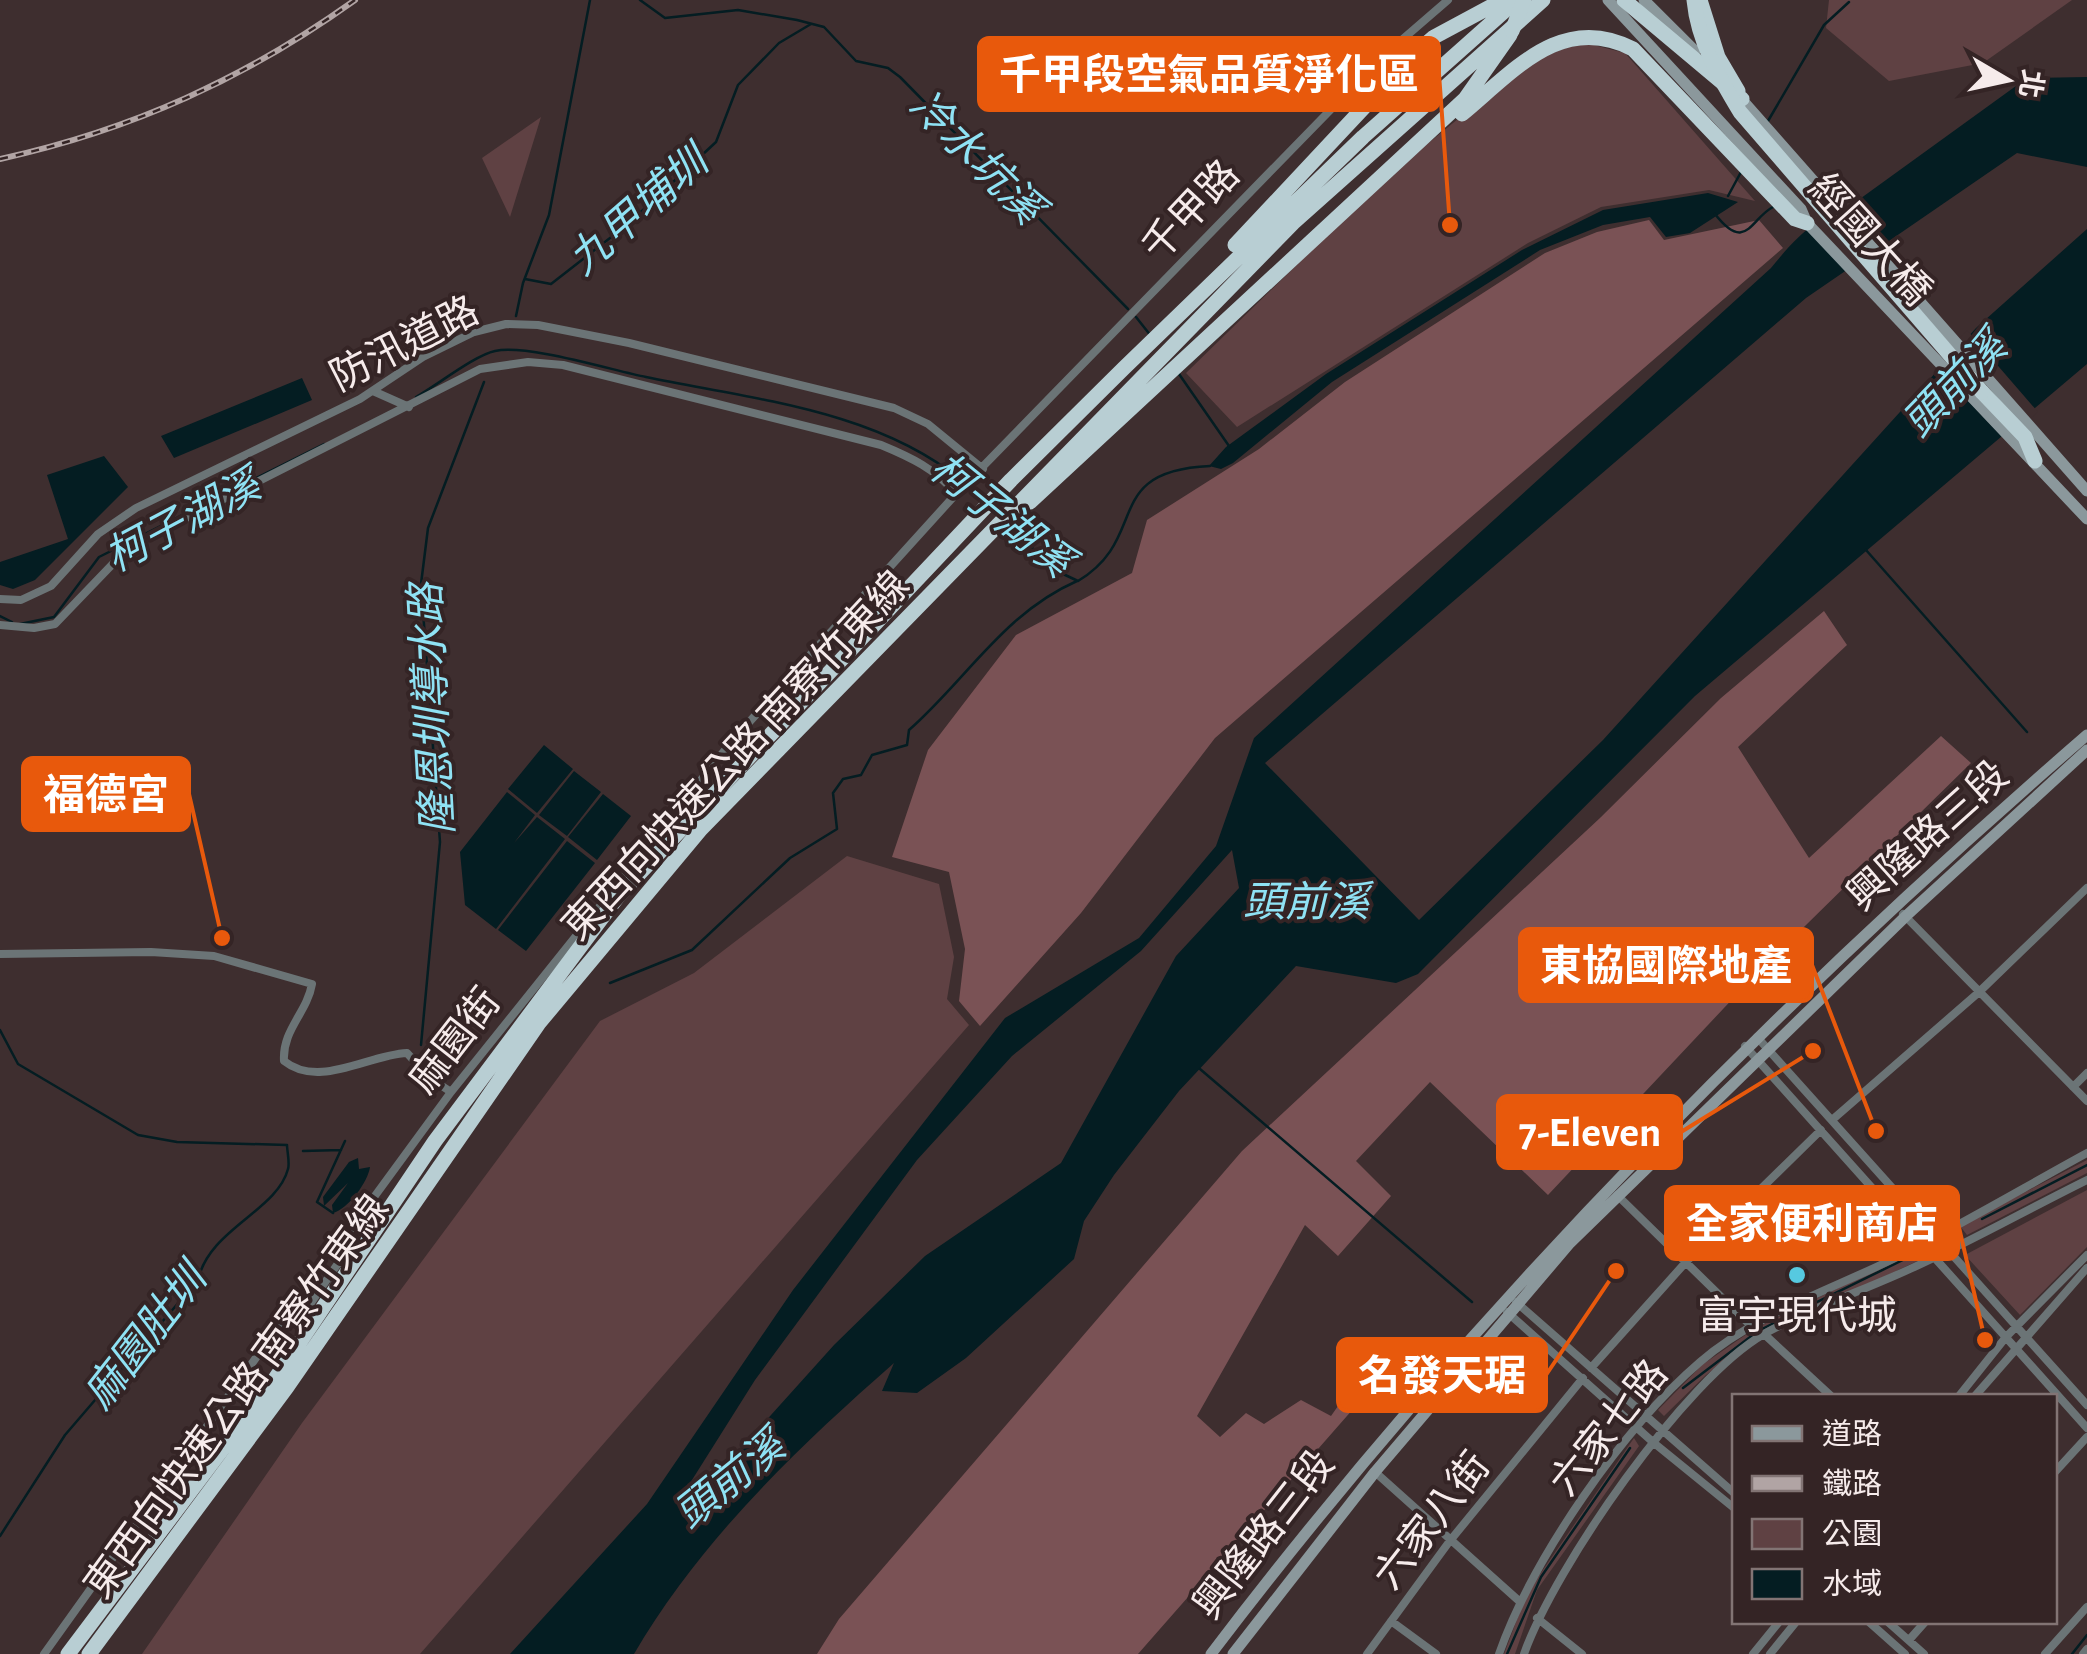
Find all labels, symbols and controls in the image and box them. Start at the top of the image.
north arrow [1957,30,2057,130]
callout: 千甲段空氣品質淨化區 [979,38,1439,110]
text: 千甲段空氣品質淨化區 [999,52,1419,97]
text: 北 [2014,68,2048,100]
water label: 冷水坑溪 [901,82,1055,235]
water label: 九甲埔圳 [560,135,720,282]
street label: 千甲路 [1134,152,1247,269]
street label: 經國大橋 [1801,166,1939,313]
street label: 防汛道路 [324,289,485,399]
water label: 頭前溪 [1895,321,2018,445]
water label: 柯子湖溪 [922,445,1084,588]
water label: 柯子湖溪 [98,460,271,580]
street label: 東西向快速公路 南寮竹東線 [554,563,917,948]
water label: 隆恩圳導水路 [403,579,461,836]
street label: 興隆路三段 [1839,753,2016,918]
callout: 福德宮 [23,758,189,830]
text: 福德宮 [43,772,169,817]
water label: 頭前溪 [1243,880,1374,924]
callout: 東協國際地產 [1520,929,1812,1001]
text: 東協國際地產 [1540,944,1792,988]
street label: 麻園街 [401,980,508,1101]
callout: 7-Eleven [1498,1096,1681,1168]
text: 7-Eleven [1519,1112,1661,1154]
street label: 東西向快速公路 南寮竹東線 [77,1187,397,1606]
callout: 全家便利商店 [1666,1187,1958,1259]
text: 全家便利商店 [1686,1201,1938,1246]
water label: 麻園肚圳 [76,1252,218,1416]
marker: 富宇現代城 [1786,1264,1808,1286]
place label: 富宇現代城 [1697,1294,1897,1337]
callout: 名發天琚 [1338,1339,1546,1411]
street label: 六家七路 [1542,1352,1675,1503]
text: 名發天琚 [1358,1354,1526,1398]
legend [1732,1394,2057,1624]
text: 道路 [1822,1418,1882,1450]
water label: 頭前溪 [667,1420,796,1537]
street label: 興隆路三段 [1186,1443,1342,1626]
street label: 六家八街 [1366,1445,1498,1597]
text: 鐵路 [1822,1468,1882,1500]
text: 公園 [1822,1519,1882,1550]
text: 水域 [1822,1568,1882,1600]

